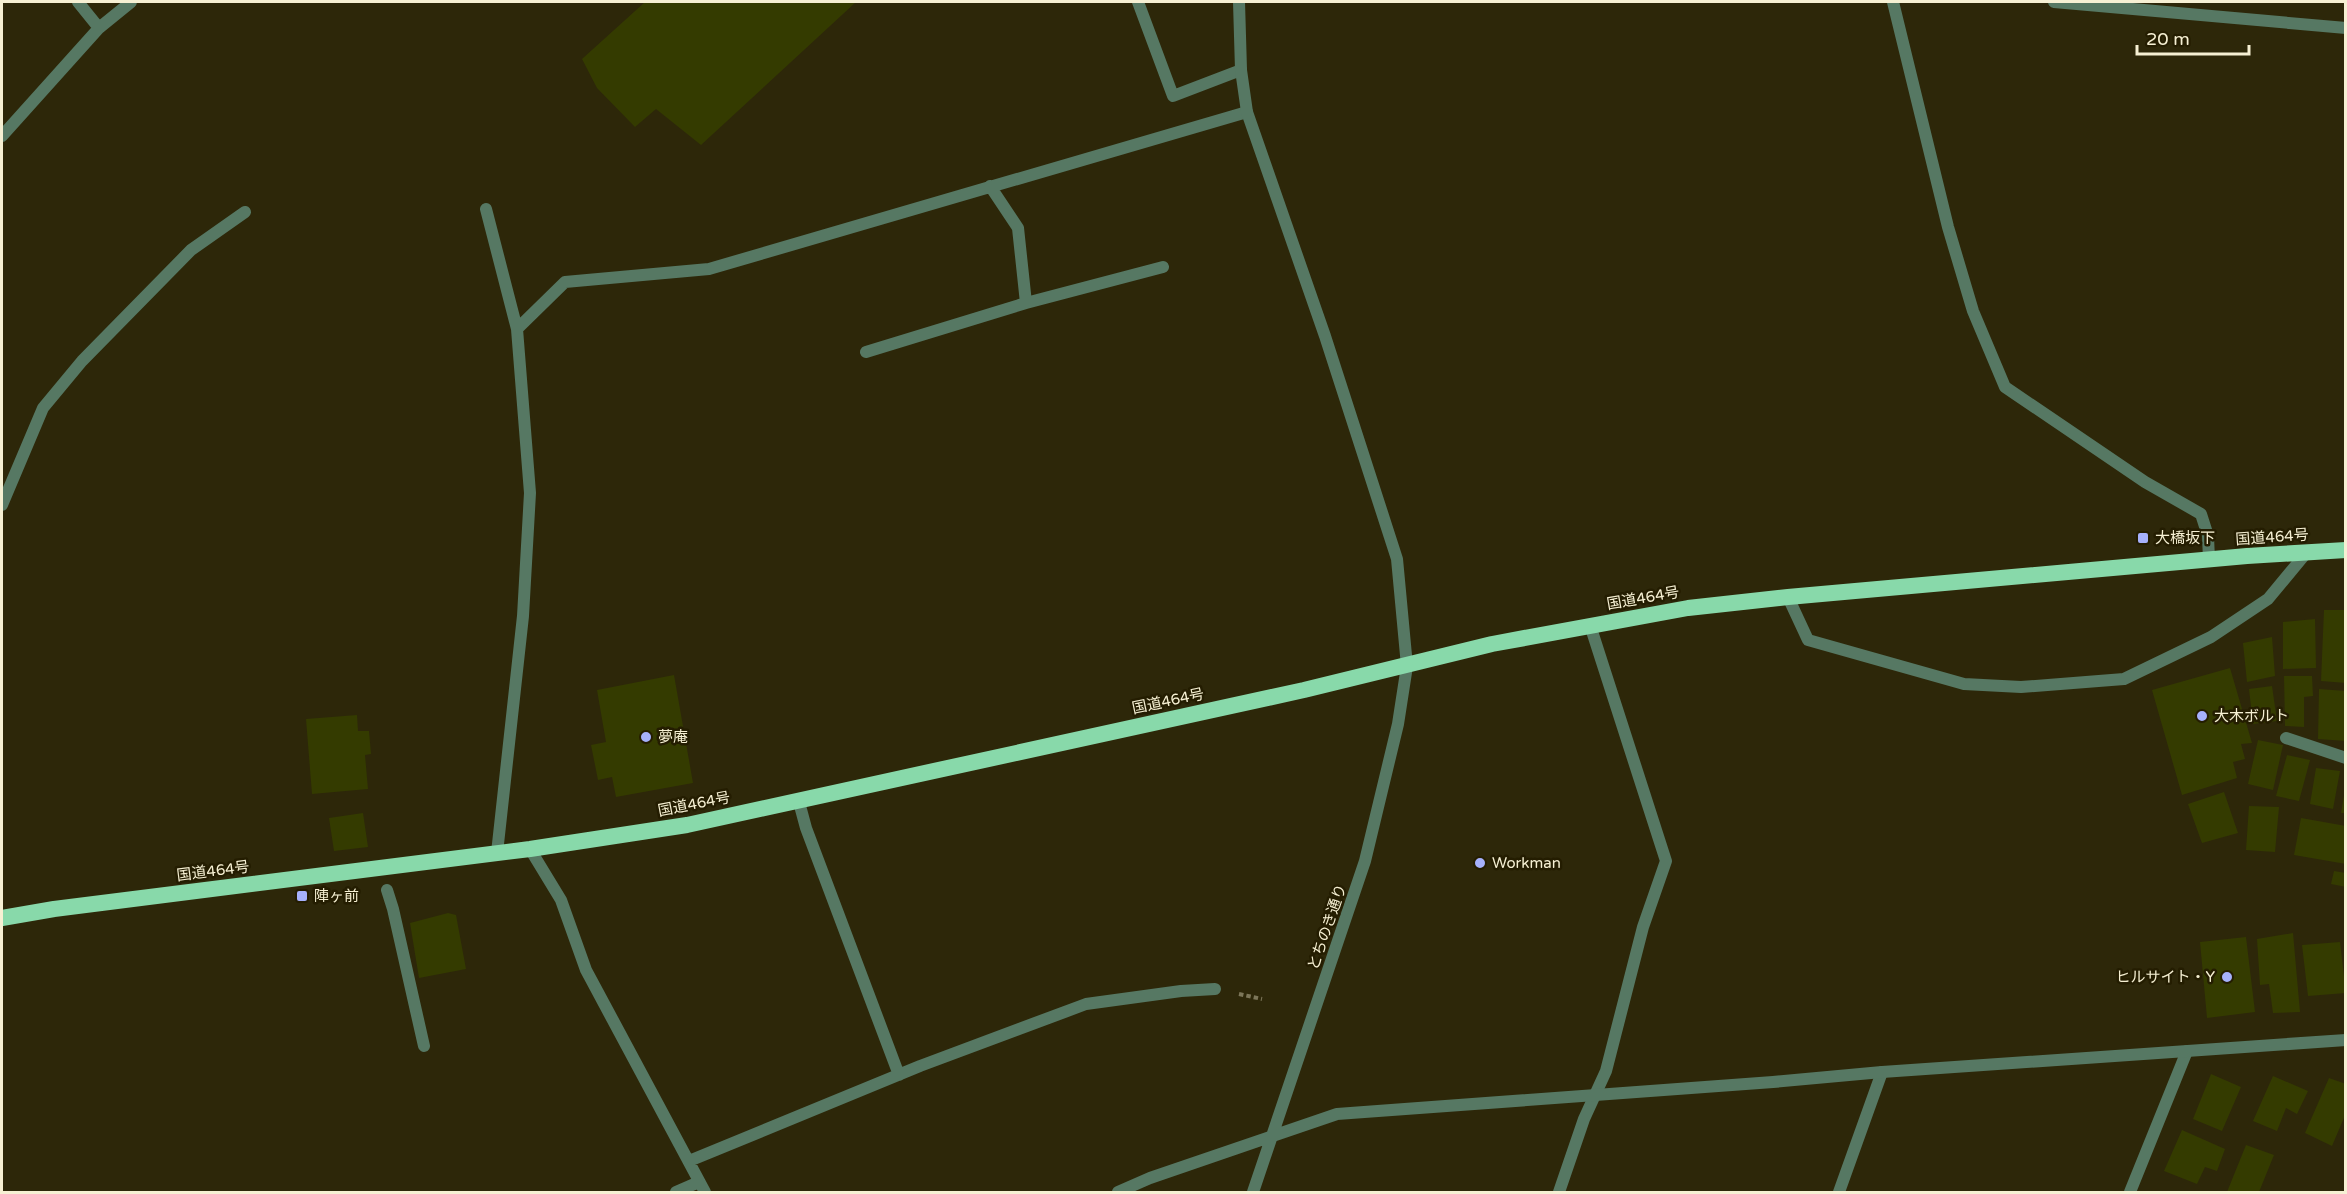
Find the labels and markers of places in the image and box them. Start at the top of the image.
place label: 大橋坂下 [2155,529,2215,547]
marker: 大橋坂下 [2136,531,2150,545]
place label: 大木ボルト [2214,707,2289,725]
marker: 大木ボルト [2195,709,2209,723]
place label: 夢庵 [658,728,688,746]
marker: 夢庵 [639,730,653,744]
place label: Workman [1492,854,1561,872]
marker: Workman [1473,856,1487,870]
place label: 陣ヶ前 [314,887,359,905]
marker: 陣ヶ前 [295,889,309,903]
place label: ヒルサイト・Y [2115,968,2215,986]
marker: ヒルサイト・Y [2220,970,2234,984]

